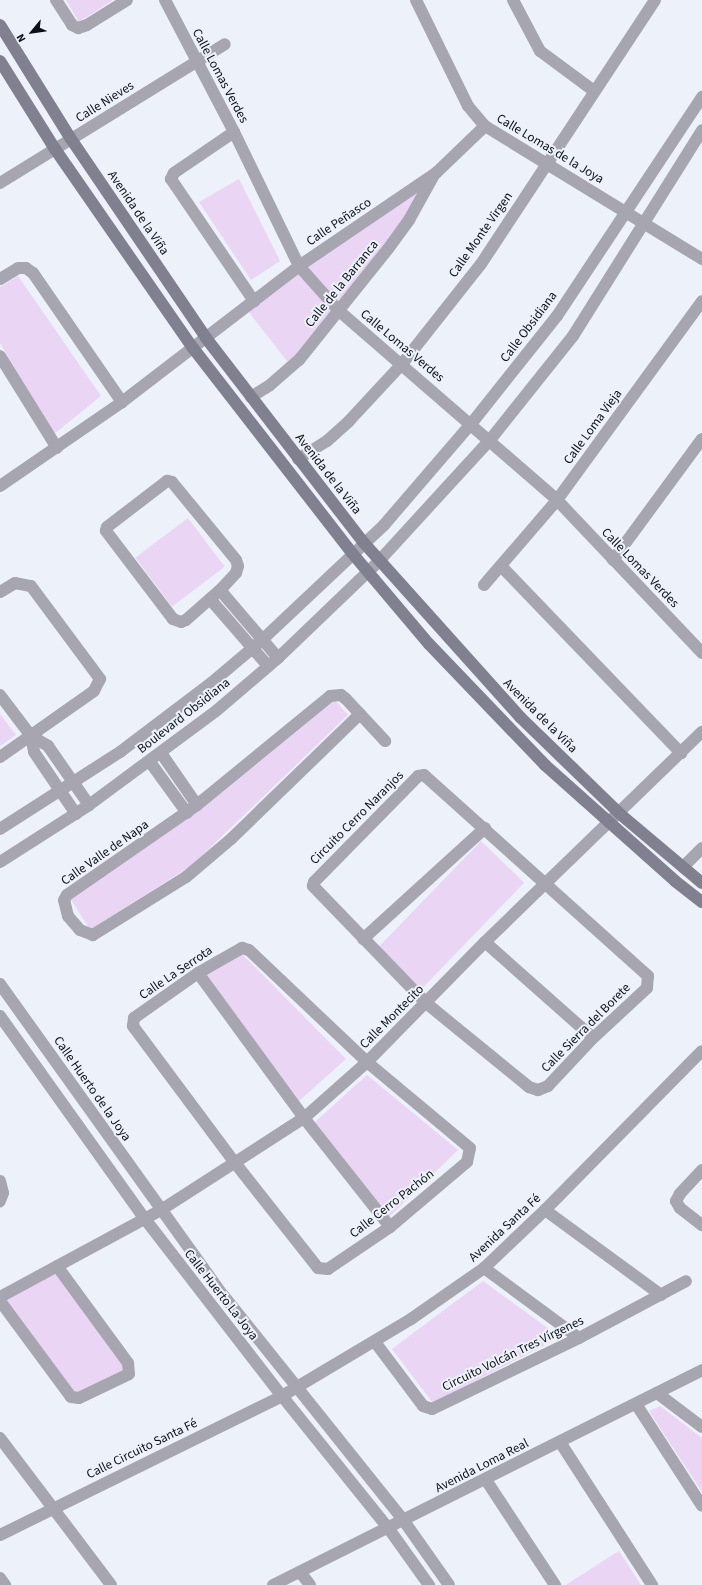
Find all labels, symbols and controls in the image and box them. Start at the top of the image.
north arrow [12,12,52,52]
street label: Calle Lomas Verdes [189,26,251,126]
text: N [13,31,29,45]
street label: Calle Nieves [73,78,137,126]
street label: Calle Lomas de la Joya [493,111,607,187]
street label: Avenida de la Viña [104,168,172,258]
street label: Calle Monte Virgen [446,189,516,281]
street label: Calle Peñasco [304,195,374,249]
street label: Calle de la Barranca [302,237,382,331]
street label: Calle Obsidiana [497,288,561,366]
street label: Calle Lomas Verdes [357,306,447,386]
street label: Calle Loma Vieja [561,386,625,468]
street label: Avenida de la Viña [292,430,364,518]
street label: Calle Lomas Verdes [598,525,682,611]
street label: Boulevard Obsidiana [135,675,233,757]
street label: Avenida de la Viña [500,676,580,756]
street label: Circuito Cerro Naranjos [307,768,407,868]
street label: Calle Valle de Napa [58,817,152,889]
street label: Calle La Serrota [136,943,216,1003]
street label: Calle Sierra del Borete [538,980,634,1076]
street label: Calle Montecito [357,982,427,1052]
street label: Calle Huerto de la Joya [50,1034,134,1144]
street label: Calle Cerro Pachón [347,1166,437,1242]
street label: Avenida Santa Fé [466,1191,544,1265]
street label: Calle Huerto La Joya [181,1246,261,1344]
street label: Circuito Volcán Tres Vírgenes [440,1313,586,1395]
street label: Calle Circuito Santa Fé [84,1415,200,1483]
street label: Avenida Loma Real [433,1436,531,1496]

